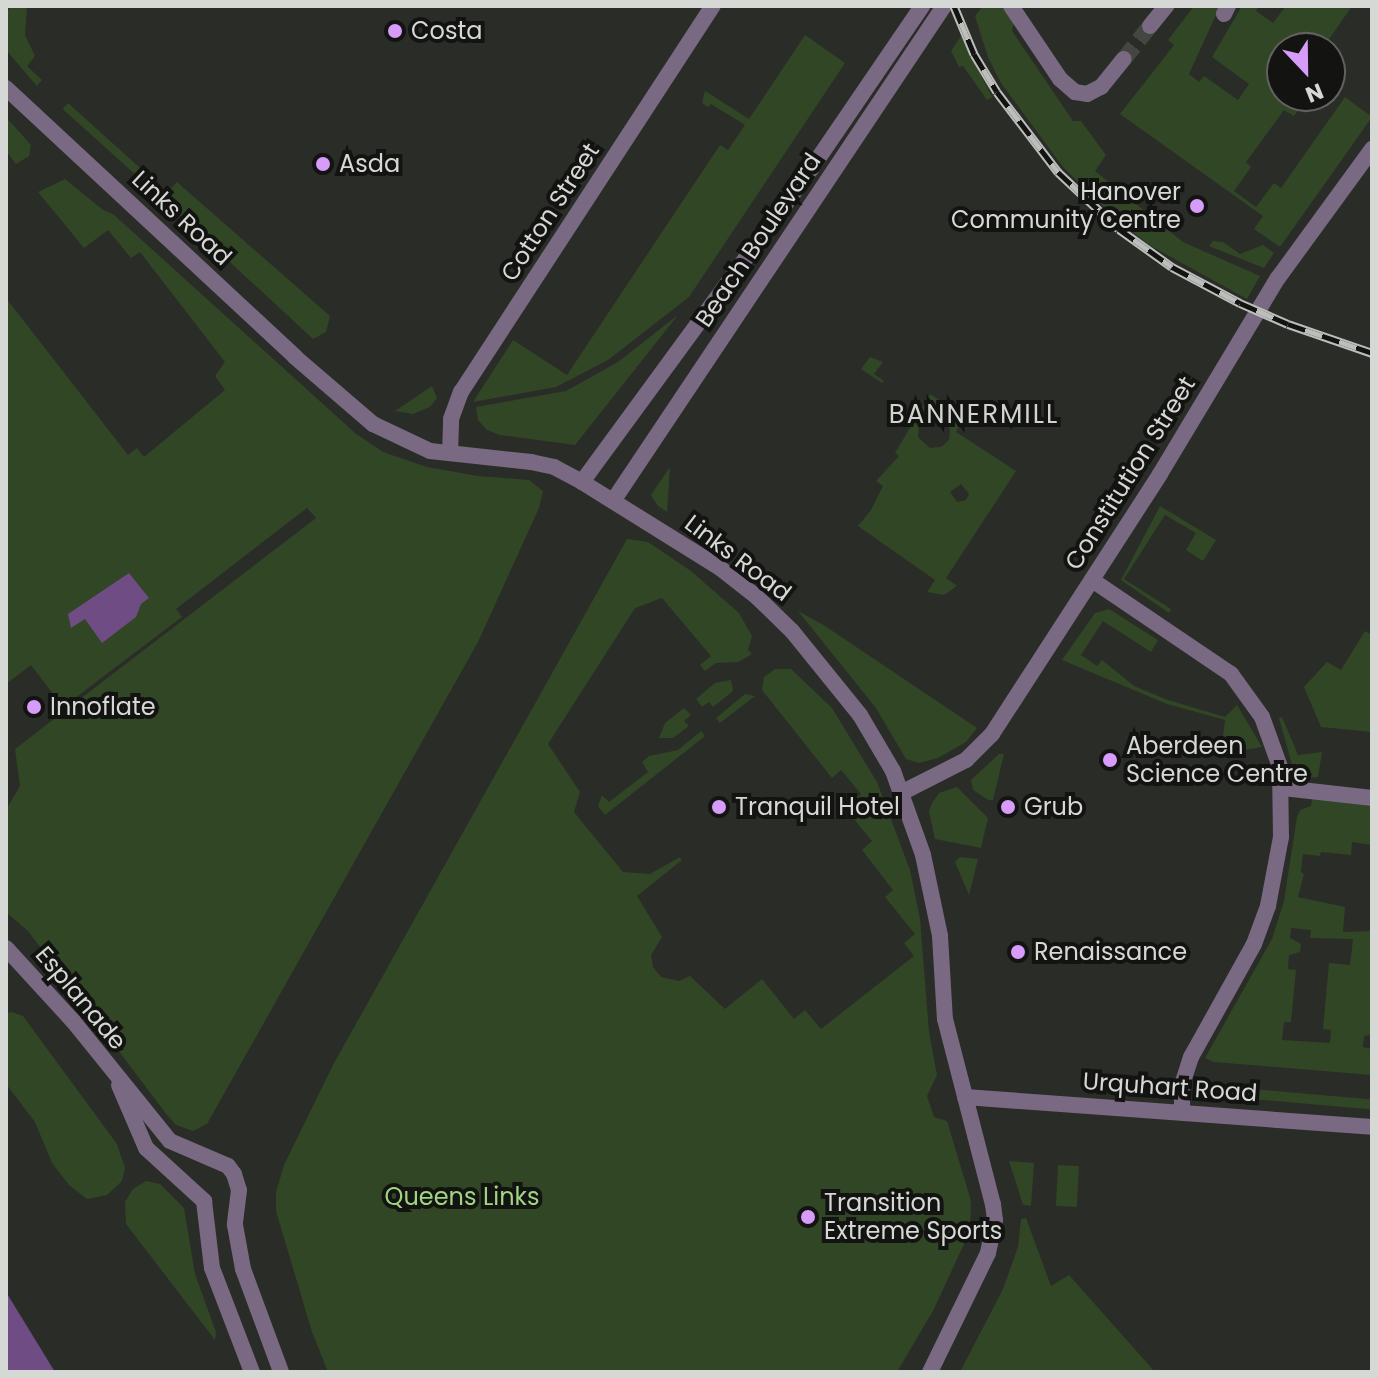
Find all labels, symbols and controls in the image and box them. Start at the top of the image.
place label: Costa [411,17,482,45]
marker: Costa [386,22,404,40]
north arrow [1266,32,1346,112]
text: N [1301,75,1328,110]
street label: Cotton Street [495,138,605,286]
street label: Beach Boulevard [689,148,827,332]
place label: Asda [339,150,400,178]
marker: Asda [314,155,332,173]
street label: Links Road [126,165,238,271]
place label: Hanover Community Centre [951,178,1181,234]
marker: Hanover Community Centre [1188,197,1206,215]
street label: Constitution Street [1059,371,1201,575]
district label: BANNERMILL [889,399,1059,431]
street label: Links Road [679,509,797,607]
place label: Innoflate [50,693,156,721]
marker: Innoflate [25,698,43,716]
place label: Aberdeen Science Centre [1126,732,1308,788]
marker: Aberdeen Science Centre [1101,751,1119,769]
place label: Tranquil Hotel [735,793,900,821]
place label: Grub [1024,793,1083,821]
marker: Tranquil Hotel [710,798,728,816]
marker: Grub [999,798,1017,816]
place label: Renaissance [1034,938,1187,966]
street label: Esplanade [30,941,132,1055]
marker: Renaissance [1009,943,1027,961]
street label: Urquhart Road [1082,1067,1258,1107]
park label: Queens Links [385,1183,539,1211]
place label: Transition Extreme Sports [824,1189,1002,1245]
marker: Transition Extreme Sports [799,1208,817,1226]

